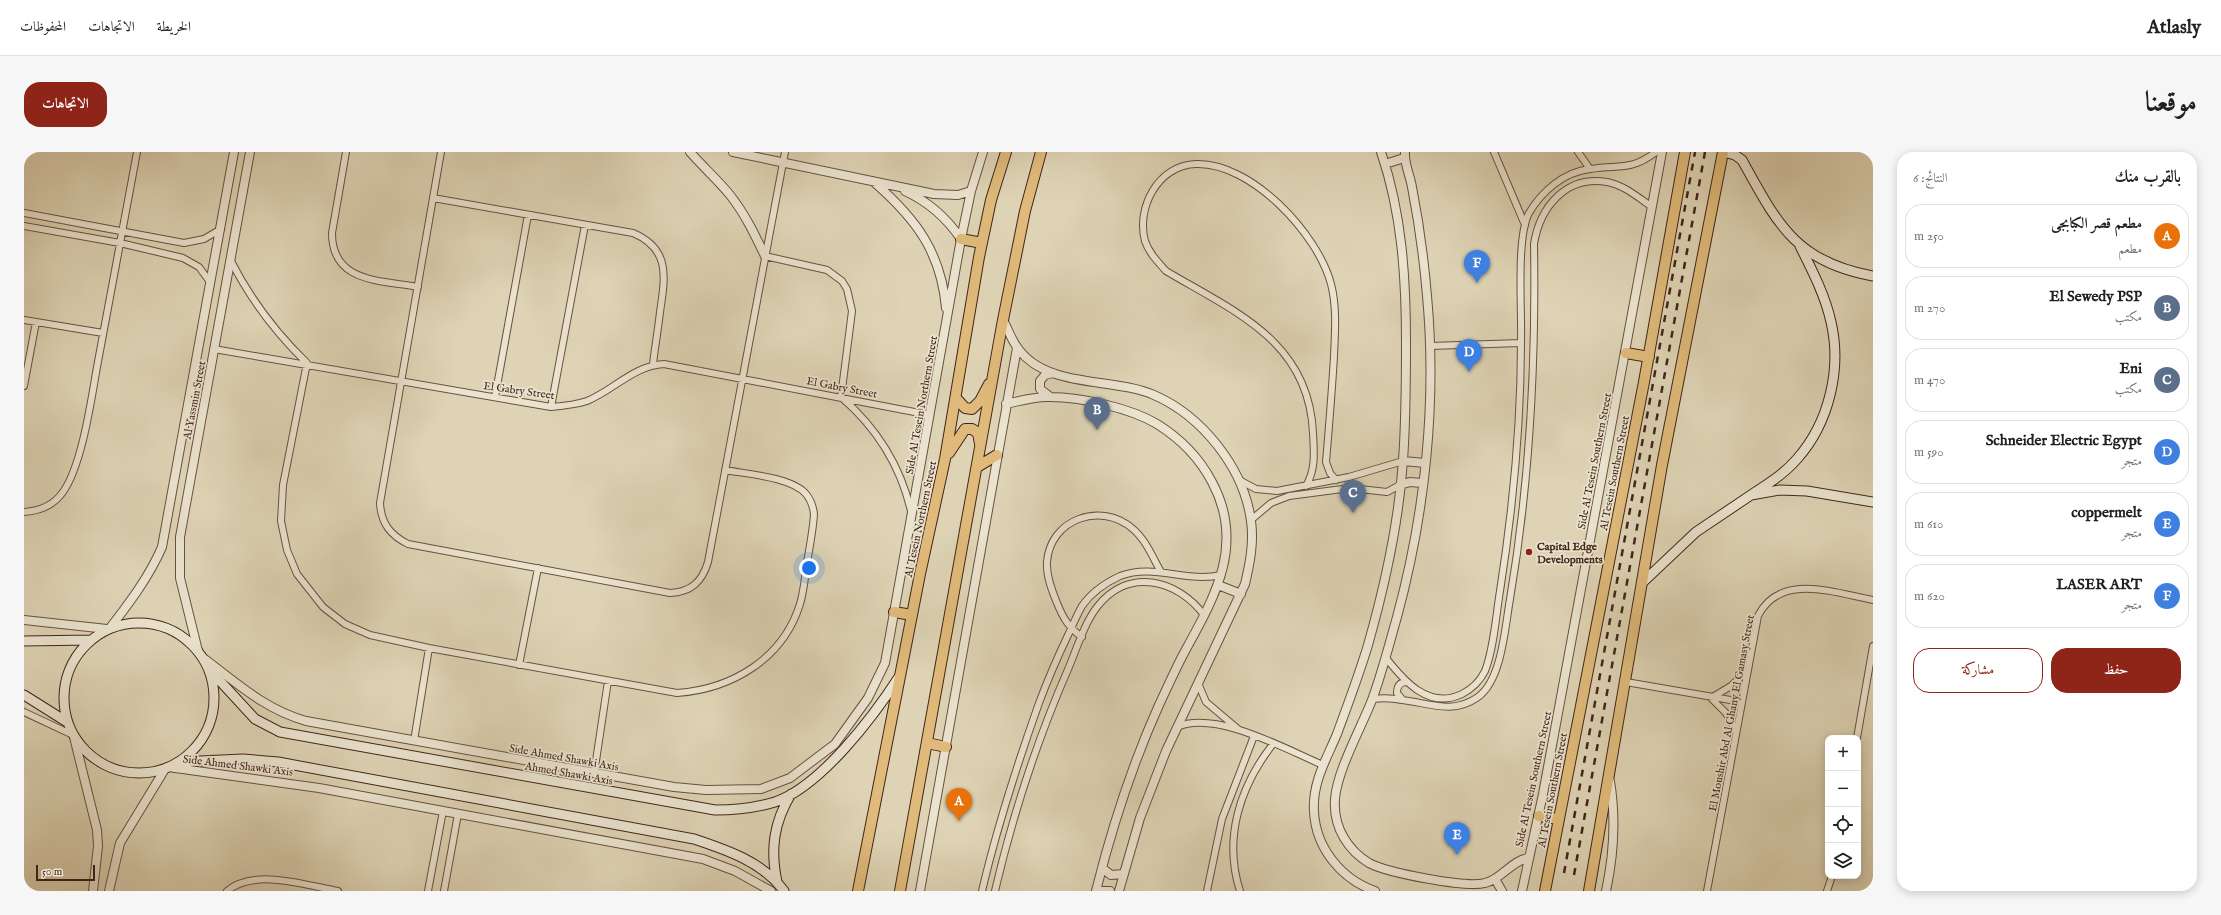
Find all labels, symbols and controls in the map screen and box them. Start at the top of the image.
text: Atlasly [2147,16,2201,40]
text: المحفوظات [20,18,66,36]
text: الاتجاهات [88,18,135,36]
text: الخريطة [157,18,191,36]
button: الاتجاهات [24,82,107,127]
text: موقعنا [2145,86,2197,121]
text: بالقرب منك [2114,167,2181,188]
text: النتائج: 6 [1913,170,1948,187]
text: مطعم قصر الكبابجى [2051,214,2142,233]
text: 250 m [1914,228,1944,245]
text: A [2163,228,2171,245]
text: مطعم [2118,241,2142,258]
pin: F [1464,250,1490,283]
text: El Sewedy PSP [2049,287,2142,306]
text: 270 m [1914,300,1945,317]
text: B [2163,300,2171,317]
text: مكتب [2115,309,2142,326]
street label: Side Al Tesein Northern Street [903,335,941,475]
pin: D [1456,339,1482,372]
text: Eni [2120,359,2142,378]
street label: Al Yassmin Street [180,360,209,442]
text: 470 m [1914,372,1945,389]
text: C [2162,372,2172,389]
street label: El Gabry Street [805,374,878,402]
street label: El Gabry Street [482,379,555,403]
text: مكتب [2115,381,2142,398]
street label: Side Al Tesein Southern Street [1574,392,1614,530]
pin: B [1084,397,1110,430]
street label: Al Tesein Southern Street [1596,415,1632,531]
text: Schneider Electric Egypt [1986,431,2142,450]
text: 590 m [1914,444,1944,461]
text: D [2162,444,2172,461]
text: متجر [2121,453,2142,470]
street label: Al Tesein Northern Street [902,460,940,580]
pin: C [1340,480,1366,513]
text: coppermelt [2071,503,2142,522]
text: 610 m [1914,516,1943,533]
text: E [2163,516,2172,533]
text: متجر [2121,525,2142,542]
place label: Capital Edge Developments [1537,540,1603,567]
marker: Capital Edge Developments [1524,547,1534,557]
your location [799,558,819,578]
text: LASER ART [2056,575,2142,594]
text: 620 m [1914,588,1945,605]
text: F [2163,588,2171,605]
text: متجر [2121,597,2142,614]
street label: El Moushir Abd Al Ghany El Gamasy Street [1706,613,1758,813]
button: مشاركة [1913,648,2043,693]
button: حفظ [2051,648,2181,693]
street label: Side Al Tesein Southern Street [1512,710,1554,848]
street label: Al Tesein Southern Street [1534,732,1570,848]
map controls [1825,735,1861,879]
button: + [1825,735,1861,771]
street label: Side Ahmed Shawki Axis [508,741,620,773]
street label: Side Ahmed Shawki Axis [182,752,294,780]
street label: Ahmed Shawki Axis [524,759,614,787]
button: − [1825,771,1861,807]
pin: A [946,788,972,821]
button: locate [1825,807,1861,843]
pin: E [1444,822,1470,855]
button: layers [1825,843,1861,879]
scale bar [36,863,95,882]
text: 50 m [42,865,62,879]

